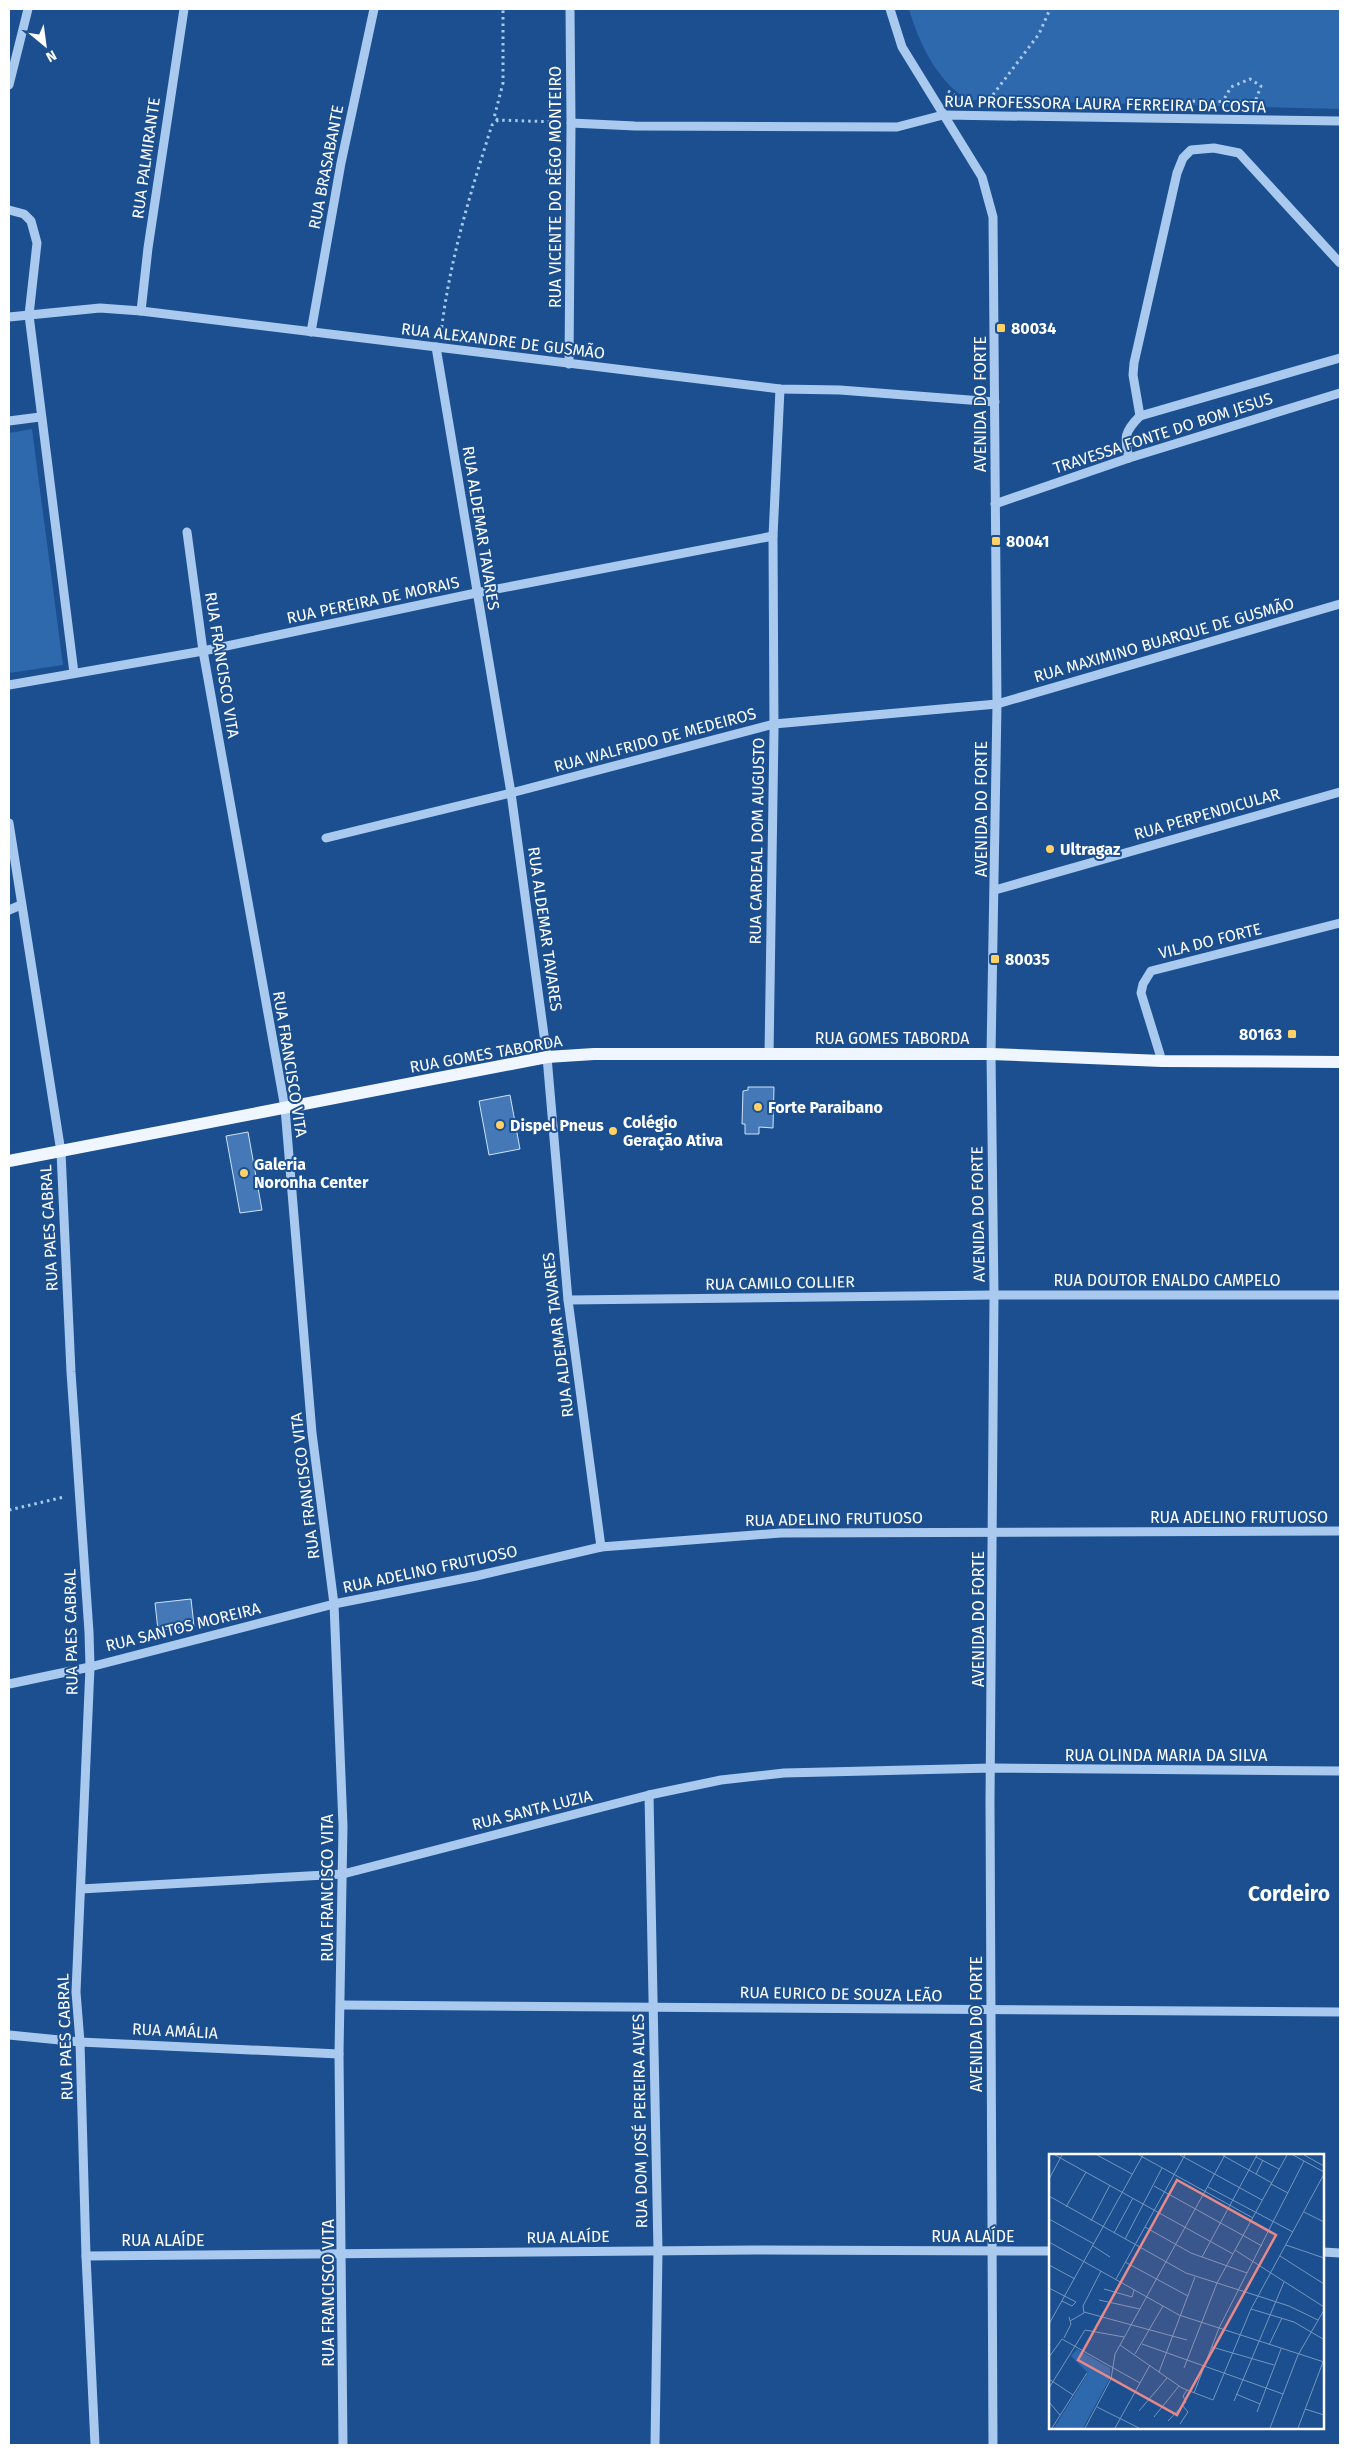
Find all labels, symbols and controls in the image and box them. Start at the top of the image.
north arrow [20,20,70,70]
text: N [43,46,59,66]
street label: RUA VICENTE DO RÊGO MONTEIRO [545,66,565,308]
street label: RUA PROFESSORA LAURA FERREIRA DA COSTA [944,92,1267,116]
street label: RUA PALMIRANTE [128,96,164,220]
street label: RUA BRASABANTE [305,103,347,231]
street label: RUA ALEXANDRE DE GUSMÃO [400,319,606,363]
place label: 80034 [1011,319,1056,338]
marker: 80034 [995,322,1007,334]
street label: AVENIDA DO FORTE [971,336,990,472]
street label: TRAVESSA FONTE DO BOM JESUS [1051,388,1275,478]
street label: RUA ALDEMAR TAVARES [459,445,503,612]
place label: 80041 [1006,532,1049,551]
marker: 80041 [990,535,1002,547]
street label: RUA PEREIRA DE MORAIS [285,572,461,628]
street label: RUA FRANCISCO VITA [201,591,243,740]
street label: RUA MAXIMINO BUARQUE DE GUSMÃO [1032,594,1296,686]
street label: RUA WALFRIDO DE MEDEIROS [552,704,758,776]
street label: RUA CARDEAL DOM AUGUSTO [746,737,768,945]
street label: AVENIDA DO FORTE [972,741,991,877]
street label: RUA PERPENDICULAR [1132,784,1282,844]
place label: Ultragaz [1060,840,1121,859]
marker: Ultragaz [1044,843,1056,855]
street label: RUA ALDEMAR TAVARES [524,845,566,1013]
street label: VILA DO FORTE [1157,919,1263,963]
place label: 80035 [1005,950,1050,969]
marker: 80035 [989,953,1001,965]
street label: RUA FRANCISCO VITA [269,990,311,1139]
place label: 80163 [1239,1025,1282,1044]
marker: 80163 [1286,1028,1298,1040]
street label: RUA GOMES TABORDA [815,1029,970,1048]
street label: RUA GOMES TABORDA [408,1031,565,1077]
place label: Forte Paraibano [768,1098,883,1117]
marker: Forte Paraibano [752,1101,764,1113]
place label: Colégio Geração Ativa [623,1113,723,1151]
place label: Dispel Pneus [510,1116,604,1135]
marker: Dispel Pneus [494,1119,506,1131]
marker: Colégio Geração Ativa [607,1125,619,1137]
street label: AVENIDA DO FORTE [967,1146,989,1282]
place label: Galeria Noronha Center [254,1155,369,1192]
street label: RUA PAES CABRAL [36,1164,62,1292]
marker: Galeria Noronha Center [238,1167,250,1179]
street label: RUA ALDEMAR TAVARES [538,1251,578,1419]
street label: RUA DOUTOR ENALDO CAMPELO [1053,1271,1281,1290]
street label: RUA CAMILO COLLIER [705,1272,855,1294]
street label: RUA FRANCISCO VITA [286,1411,323,1560]
street label: RUA ADELINO FRUTUOSO [745,1508,923,1530]
street label: RUA ADELINO FRUTUOSO [1150,1508,1328,1527]
street label: RUA ADELINO FRUTUOSO [341,1541,519,1597]
street label: AVENIDA DO FORTE [969,1551,988,1687]
street label: RUA PAES CABRAL [60,1568,82,1696]
street label: RUA SANTOS MOREIRA [104,1598,263,1655]
street label: RUA OLINDA MARIA DA SILVA [1065,1746,1268,1765]
street label: RUA SANTA LUZIA [470,1786,595,1834]
street label: RUA FRANCISCO VITA [318,1813,337,1962]
district label: Cordeiro [1248,1881,1330,1907]
street label: AVENIDA DO FORTE [967,1956,986,2092]
street label: RUA PAES CABRAL [53,1973,77,2101]
street label: RUA EURICO DE SOUZA LEÃO [740,1983,942,2005]
street label: RUA DOM JOSÉ PEREIRA ALVES [628,2013,651,2228]
street label: RUA AMÁLIA [132,2018,219,2043]
inset map [1049,2154,1324,2429]
street label: RUA FRANCISCO VITA [319,2218,338,2367]
street label: RUA ALAÍDE [526,2226,610,2247]
street label: RUA ALAÍDE [931,2226,1015,2246]
street label: RUA ALAÍDE [121,2230,205,2250]

